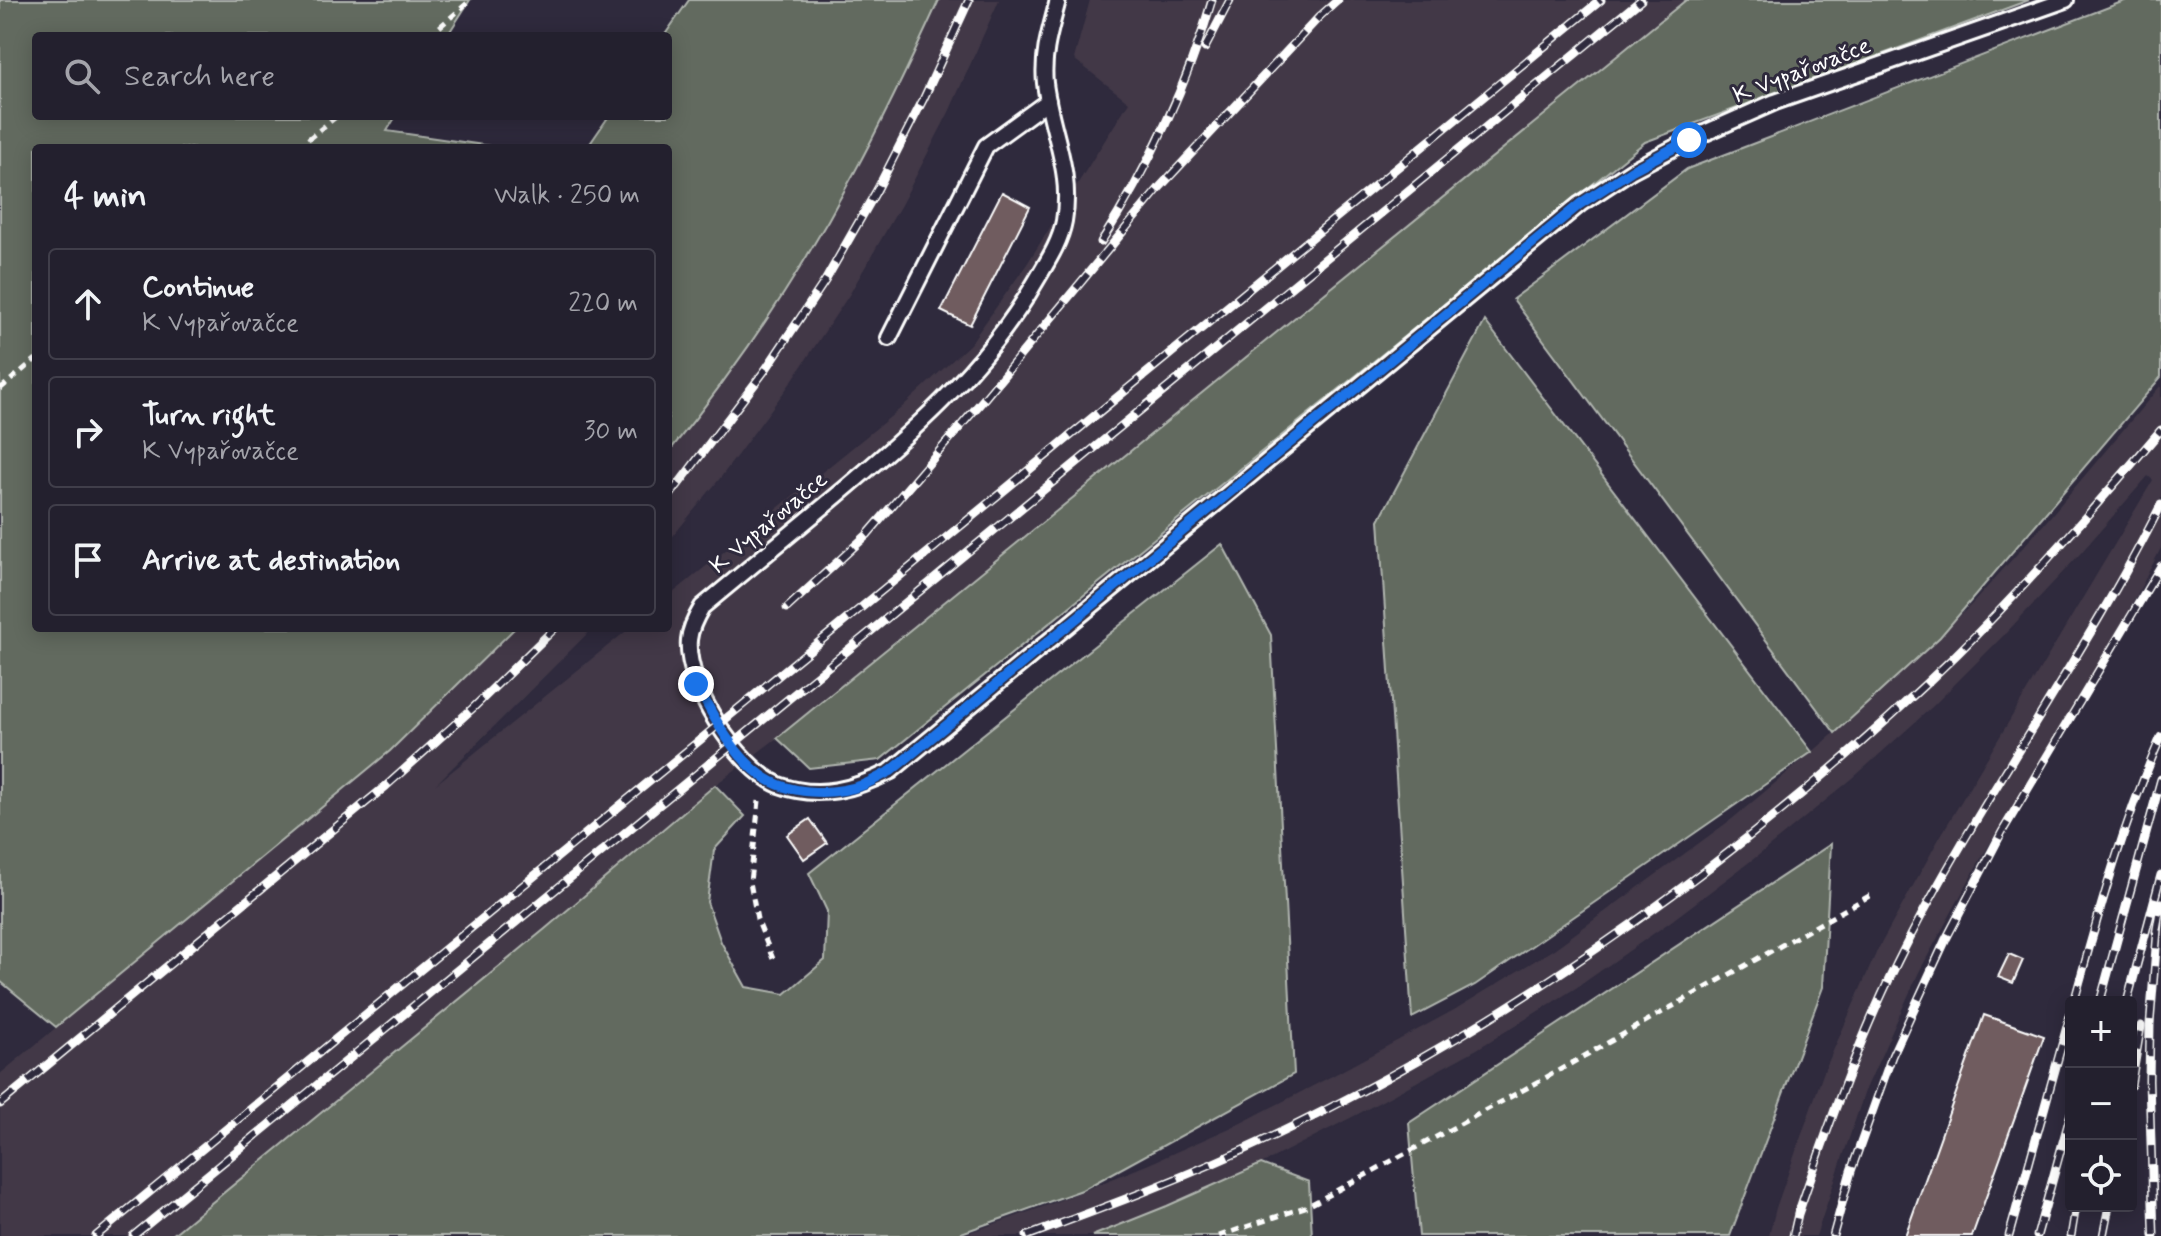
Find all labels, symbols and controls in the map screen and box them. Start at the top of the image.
street label: K Vypařovačce [1729,31,1875,111]
search box [32,32,672,120]
icon: search [60,54,104,98]
text: Search here [124,57,275,96]
route start [1671,122,1707,158]
text: 4 min [64,174,147,219]
text: Walk · 250 m [494,179,640,213]
text: Continue [142,268,254,307]
icon: ahead [66,282,110,326]
text: 220 m [568,287,638,321]
text: K Vypařovačce [142,307,299,341]
text: Turn right [142,396,275,435]
icon: right [66,410,110,454]
text: 30 m [584,415,638,449]
text: K Vypařovačce [142,435,299,469]
street label: K Vypařovačce [704,464,835,581]
icon: arrive [66,538,110,582]
text: Arrive at destination [142,541,400,580]
route end [678,666,714,702]
map controls [2065,996,2137,1212]
button: + [2065,996,2137,1068]
button: − [2065,1068,2137,1140]
button: locate [2065,1140,2137,1212]

